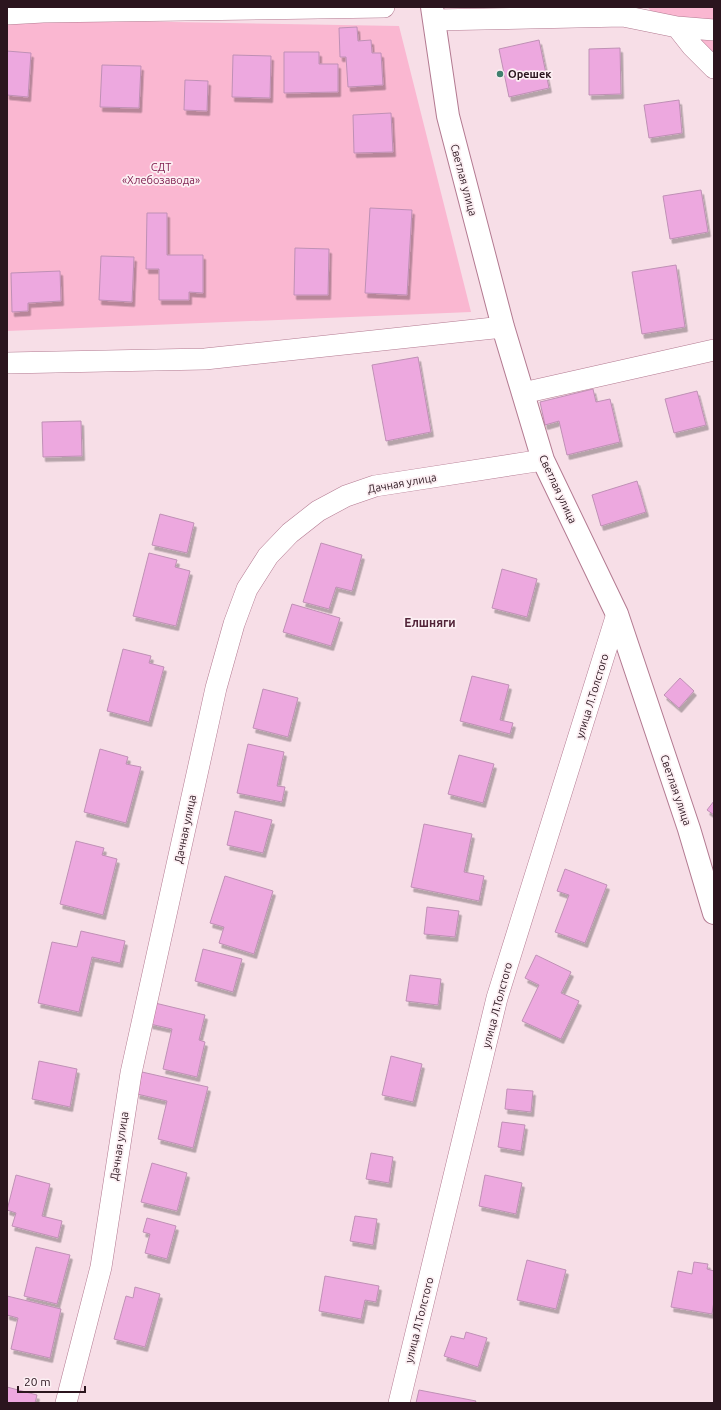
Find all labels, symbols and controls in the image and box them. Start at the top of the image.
place label: Орешек [508,68,552,80]
marker: Орешек [495,69,505,79]
street label: Светлая улица [449,143,479,217]
park label: СДТ «Хлебозавода» [122,161,200,186]
street label: Светлая улица [537,453,579,525]
street label: Дачная улица [367,471,437,495]
district label: Елшняги [404,616,456,629]
street label: улица Л.Толстого [573,652,611,740]
street label: Светлая улица [658,753,694,827]
street label: Дачная улица [172,794,198,864]
street label: улица Л.Толстого [480,961,514,1049]
street label: Дачная улица [108,1111,130,1181]
street label: улица Л.Толстого [403,1276,435,1364]
scale bar [18,1368,85,1394]
text: 20 m [24,1375,51,1388]

